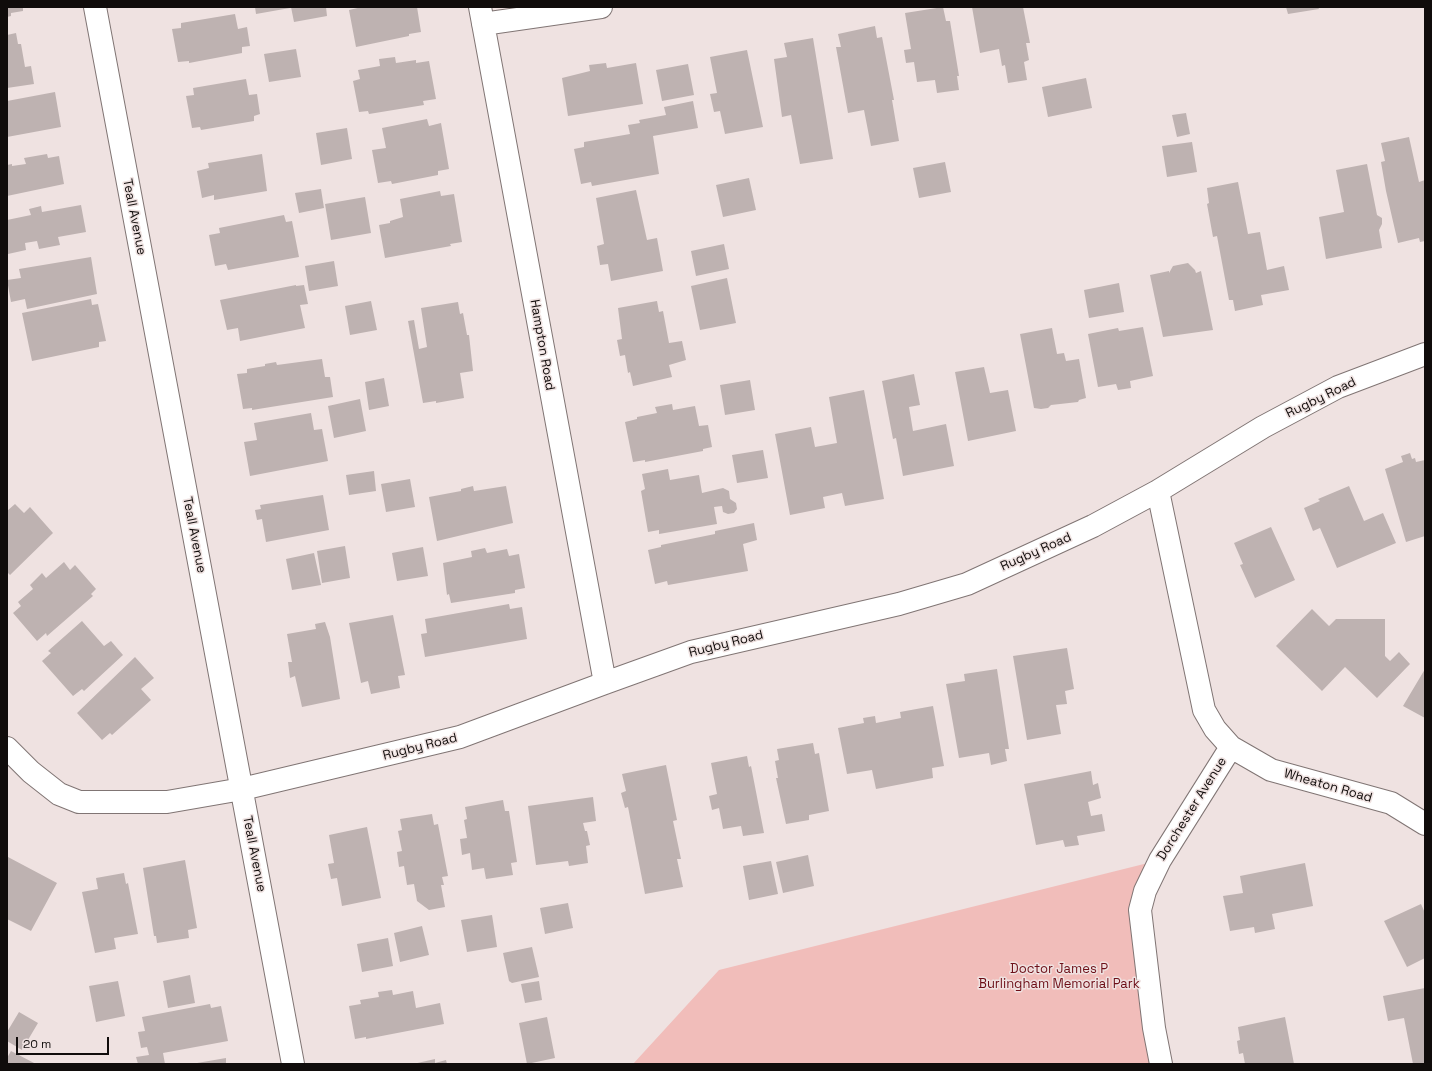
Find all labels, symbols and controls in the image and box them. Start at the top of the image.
street label: Teall Avenue [119,178,149,256]
street label: Hampton Road [526,298,558,392]
street label: Rugby Road [1283,374,1359,422]
street label: Teall Avenue [179,496,209,574]
street label: Rugby Road [998,529,1074,575]
street label: Rugby Road [687,627,765,661]
street label: Rugby Road [381,730,459,764]
street label: Dorchester Avenue [1154,754,1230,864]
street label: Wheaton Road [1282,766,1374,806]
street label: Teall Avenue [239,815,269,893]
park label: Doctor James P Burlingham Memorial Park [978,961,1140,992]
scale bar [18,1029,111,1055]
text: 20 m [23,1036,51,1052]

